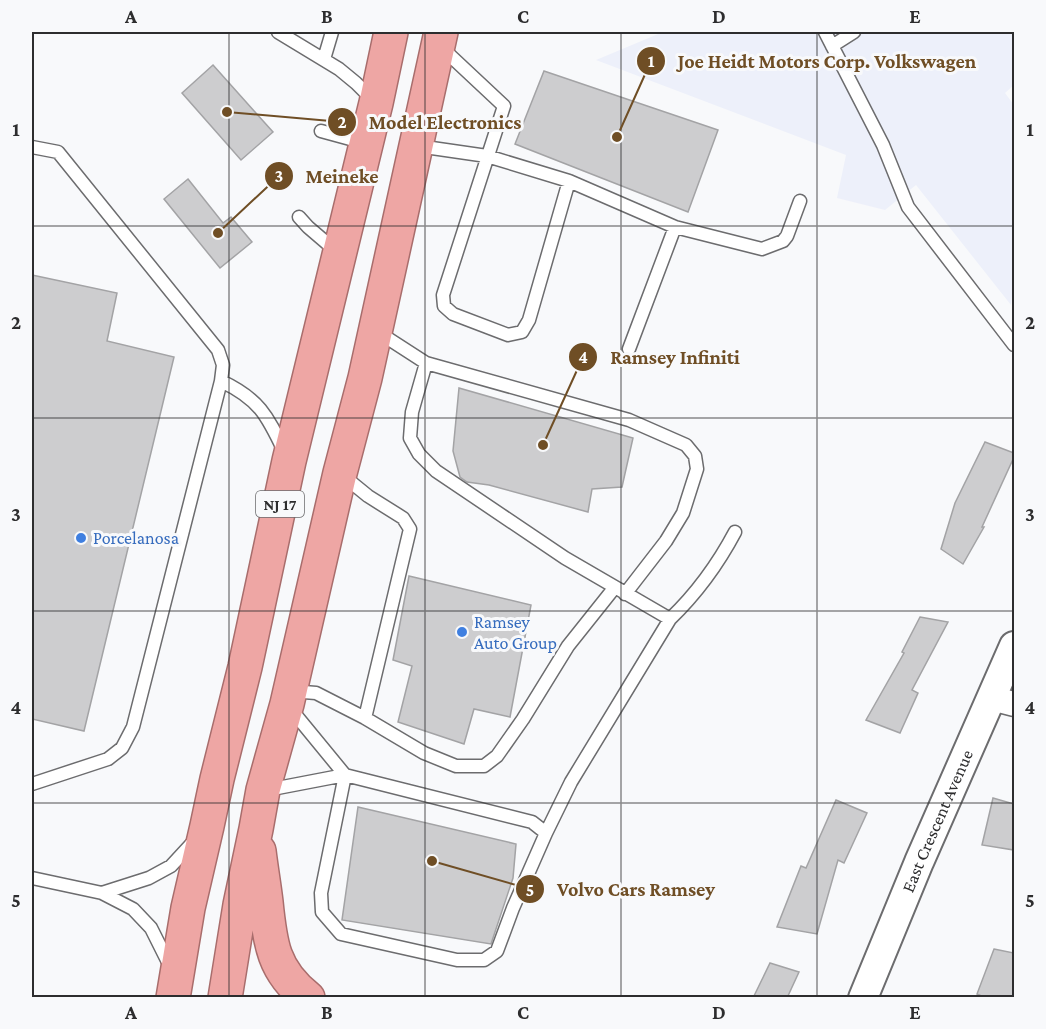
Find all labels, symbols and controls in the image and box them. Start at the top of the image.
text: A [124,5,138,27]
text: B [321,5,333,27]
text: C [517,5,529,27]
text: D [712,5,726,27]
text: E [909,5,921,27]
callout: Joe Heidt Motors Corp. Volkswagen [636,42,989,80]
text: Joe Heidt Motors Corp. Volkswagen [676,50,977,72]
text: 1 [648,51,655,71]
callout: Model Electronics [327,103,534,141]
text: Model Electronics [369,111,521,133]
text: 2 [337,112,347,132]
text: 1 [12,118,20,140]
text: 1 [1026,118,1034,140]
callout: Meineke [264,157,391,195]
text: Meineke [305,165,379,187]
text: 3 [275,166,283,186]
text: 2 [11,311,21,333]
text: 2 [1025,311,1035,333]
callout: Ramsey Infiniti [568,338,752,376]
text: Ramsey Infiniti [610,346,740,368]
text: 4 [578,347,588,367]
road number: NJ 17 [256,491,304,517]
text: 3 [11,503,21,525]
text: 3 [1025,503,1035,525]
place label: Porcelanosa [93,528,179,548]
marker: Porcelanosa [74,531,88,545]
place label: Ramsey Auto Group [474,612,557,653]
marker: Ramsey Auto Group [455,625,469,639]
text: 4 [11,696,22,718]
text: 4 [1025,696,1036,718]
street label: East Crescent Avenue [898,746,977,895]
callout: Volvo Cars Ramsey [515,870,727,908]
text: Volvo Cars Ramsey [556,878,715,900]
text: 5 [526,880,534,900]
text: 5 [11,889,21,911]
text: 5 [1025,889,1035,911]
text: A [124,1001,138,1023]
text: B [321,1001,333,1023]
text: C [517,1001,529,1023]
text: D [712,1001,726,1023]
text: E [909,1001,921,1023]

